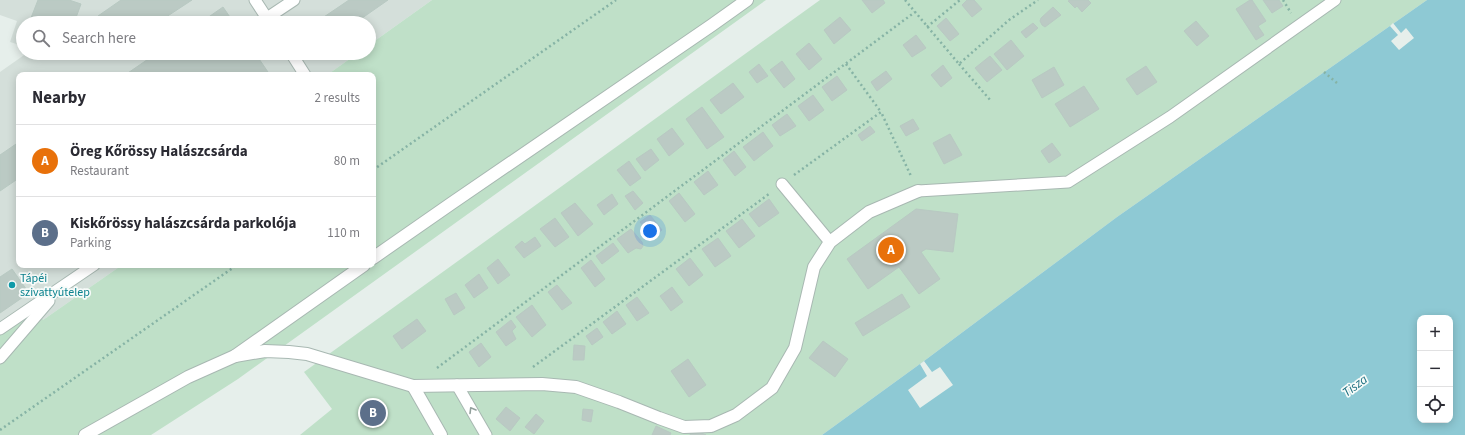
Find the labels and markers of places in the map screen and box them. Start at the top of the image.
pin: A [878,235,904,265]
place label: Tápéi szivattyútelep [20,270,90,301]
marker: Tápéi szivattyútelep [7,280,17,290]
pin: B [360,398,386,428]

